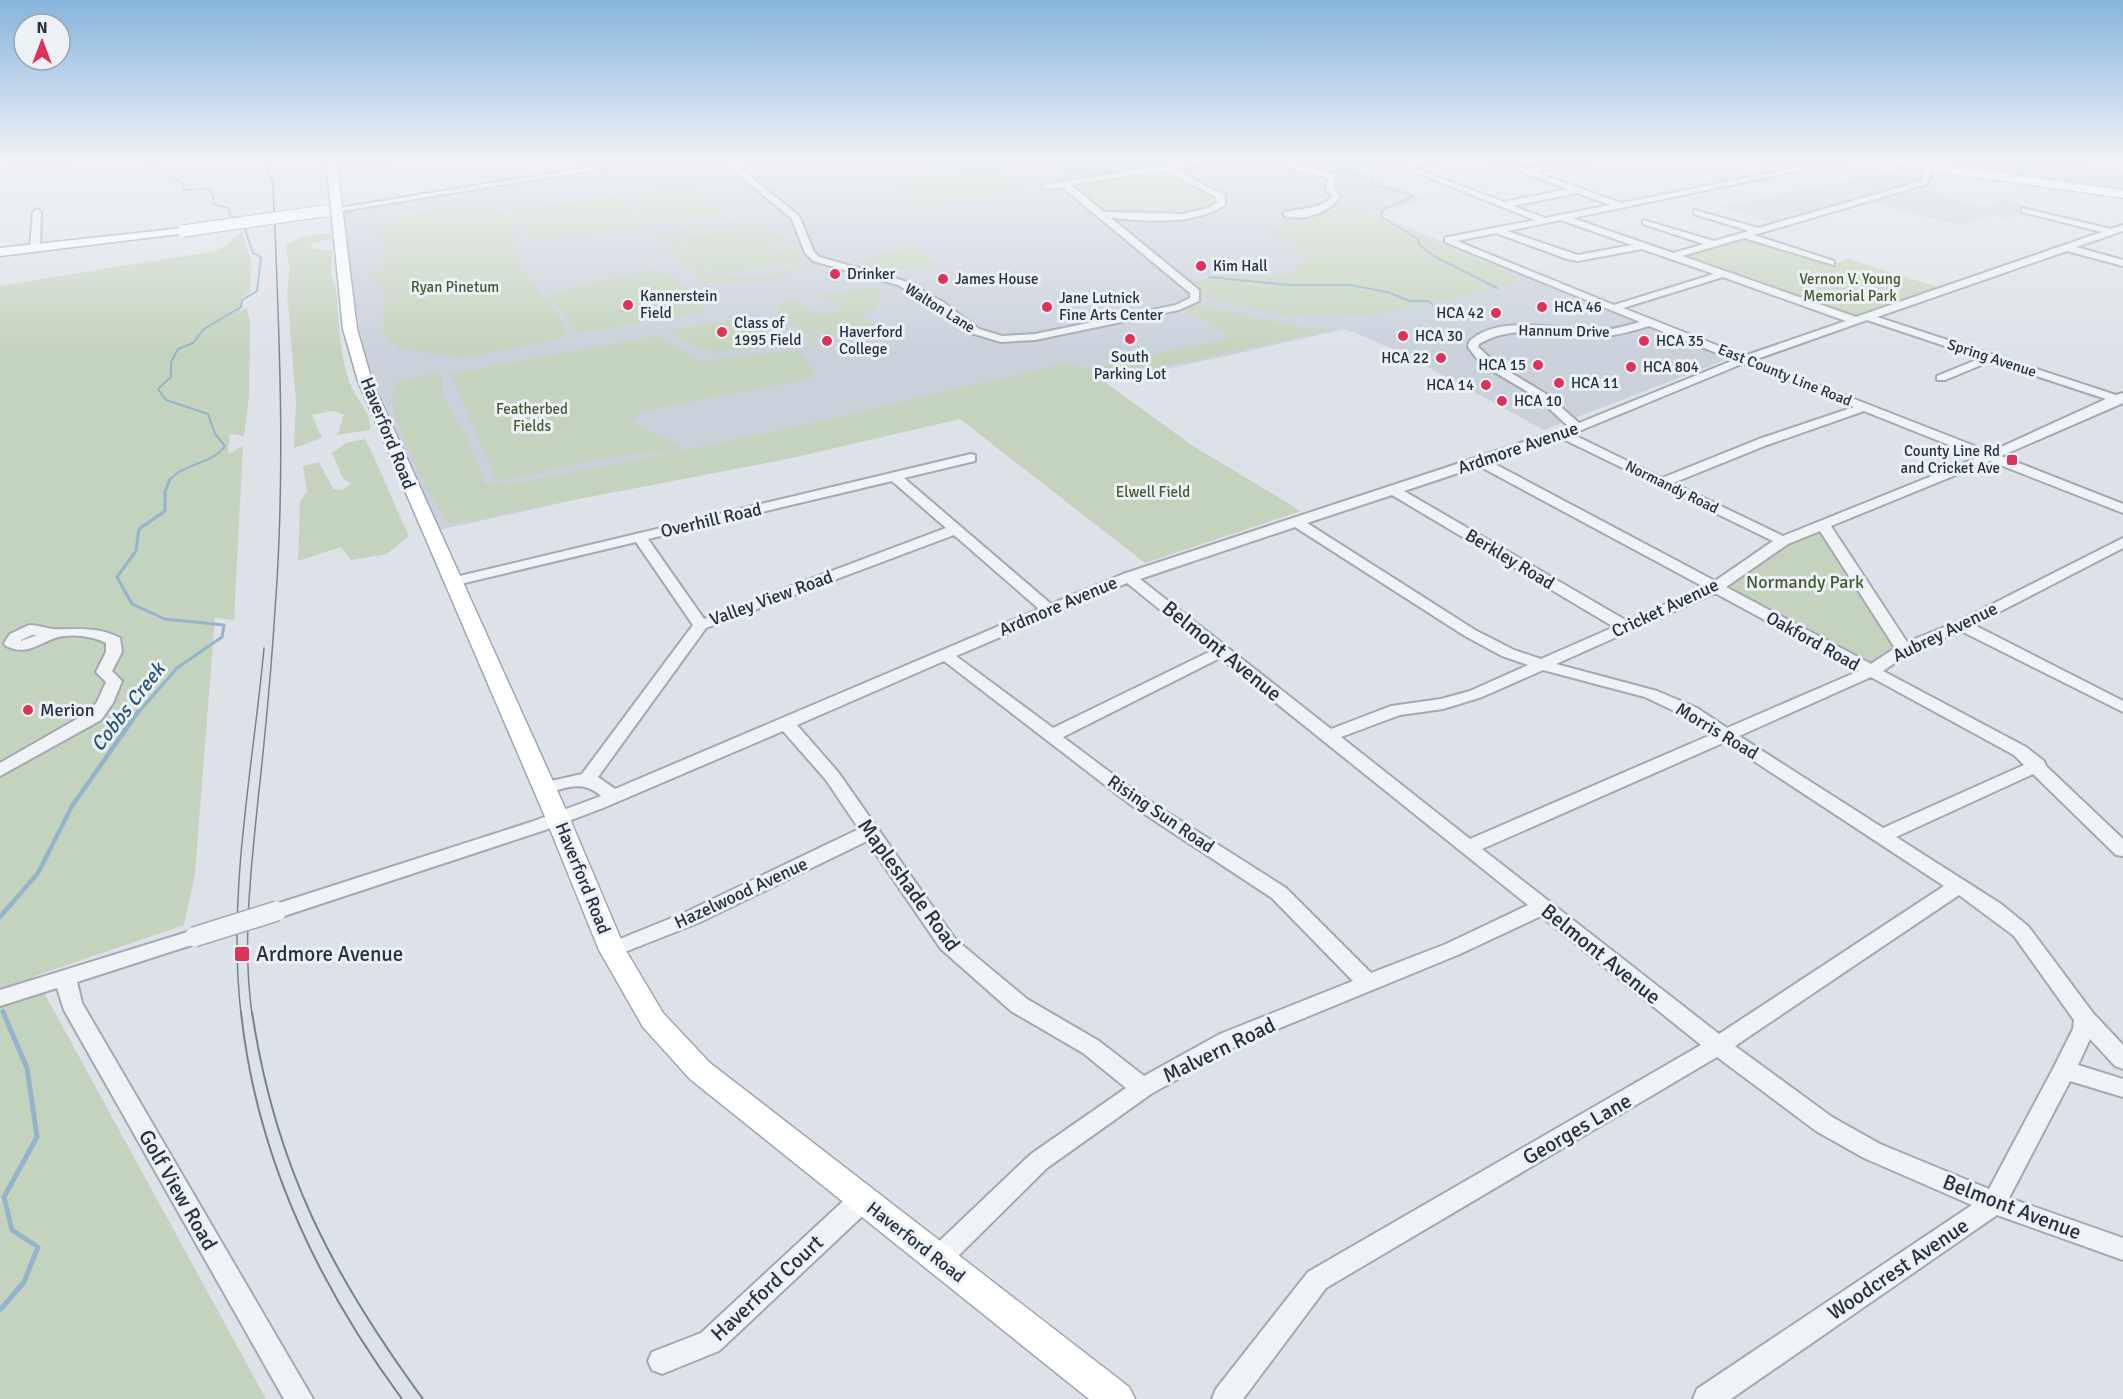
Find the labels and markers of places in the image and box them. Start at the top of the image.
place label: Kim Hall [1213,257,1268,275]
marker: Kim Hall [1194,259,1208,273]
place label: Drinker [847,265,895,283]
marker: Drinker [828,267,842,281]
place label: James House [955,270,1038,288]
marker: James House [936,272,950,286]
place label: Kannerstein Field [640,287,717,322]
place label: Jane Lutnick Fine Arts Center [1059,289,1163,324]
marker: Kannerstein Field [621,298,635,312]
place label: HCA 46 [1554,298,1602,316]
marker: Jane Lutnick Fine Arts Center [1040,300,1054,314]
marker: HCA 46 [1535,300,1549,314]
place label: HCA 42 [1436,304,1484,322]
marker: HCA 42 [1489,306,1503,320]
place label: Class of 1995 Field [734,314,801,349]
place label: Haverford College [839,323,903,358]
marker: Class of 1995 Field [715,325,729,339]
place label: HCA 30 [1415,327,1463,345]
marker: HCA 30 [1396,329,1410,343]
marker: South Parking Lot [1123,332,1137,346]
place label: HCA 35 [1656,332,1704,350]
marker: Haverford College [820,334,834,348]
marker: HCA 35 [1637,334,1651,348]
place label: South Parking Lot [1094,348,1166,383]
place label: HCA 22 [1381,349,1429,367]
marker: HCA 22 [1434,351,1448,365]
place label: HCA 15 [1478,356,1526,374]
marker: HCA 15 [1531,358,1545,372]
place label: HCA 804 [1643,358,1699,376]
marker: HCA 804 [1624,360,1638,374]
place label: HCA 11 [1571,374,1619,392]
place label: HCA 14 [1426,376,1474,394]
marker: HCA 11 [1552,376,1566,390]
marker: HCA 14 [1479,378,1493,392]
place label: HCA 10 [1514,392,1562,410]
marker: HCA 10 [1495,394,1509,408]
place label: County Line Rd and Cricket Ave [1901,442,2000,477]
marker: County Line Rd and Cricket Ave [2005,453,2019,467]
place label: Merion [40,699,95,721]
marker: Merion [21,703,35,717]
place label: Ardmore Avenue [256,941,403,967]
marker: Ardmore Avenue [233,945,251,963]

